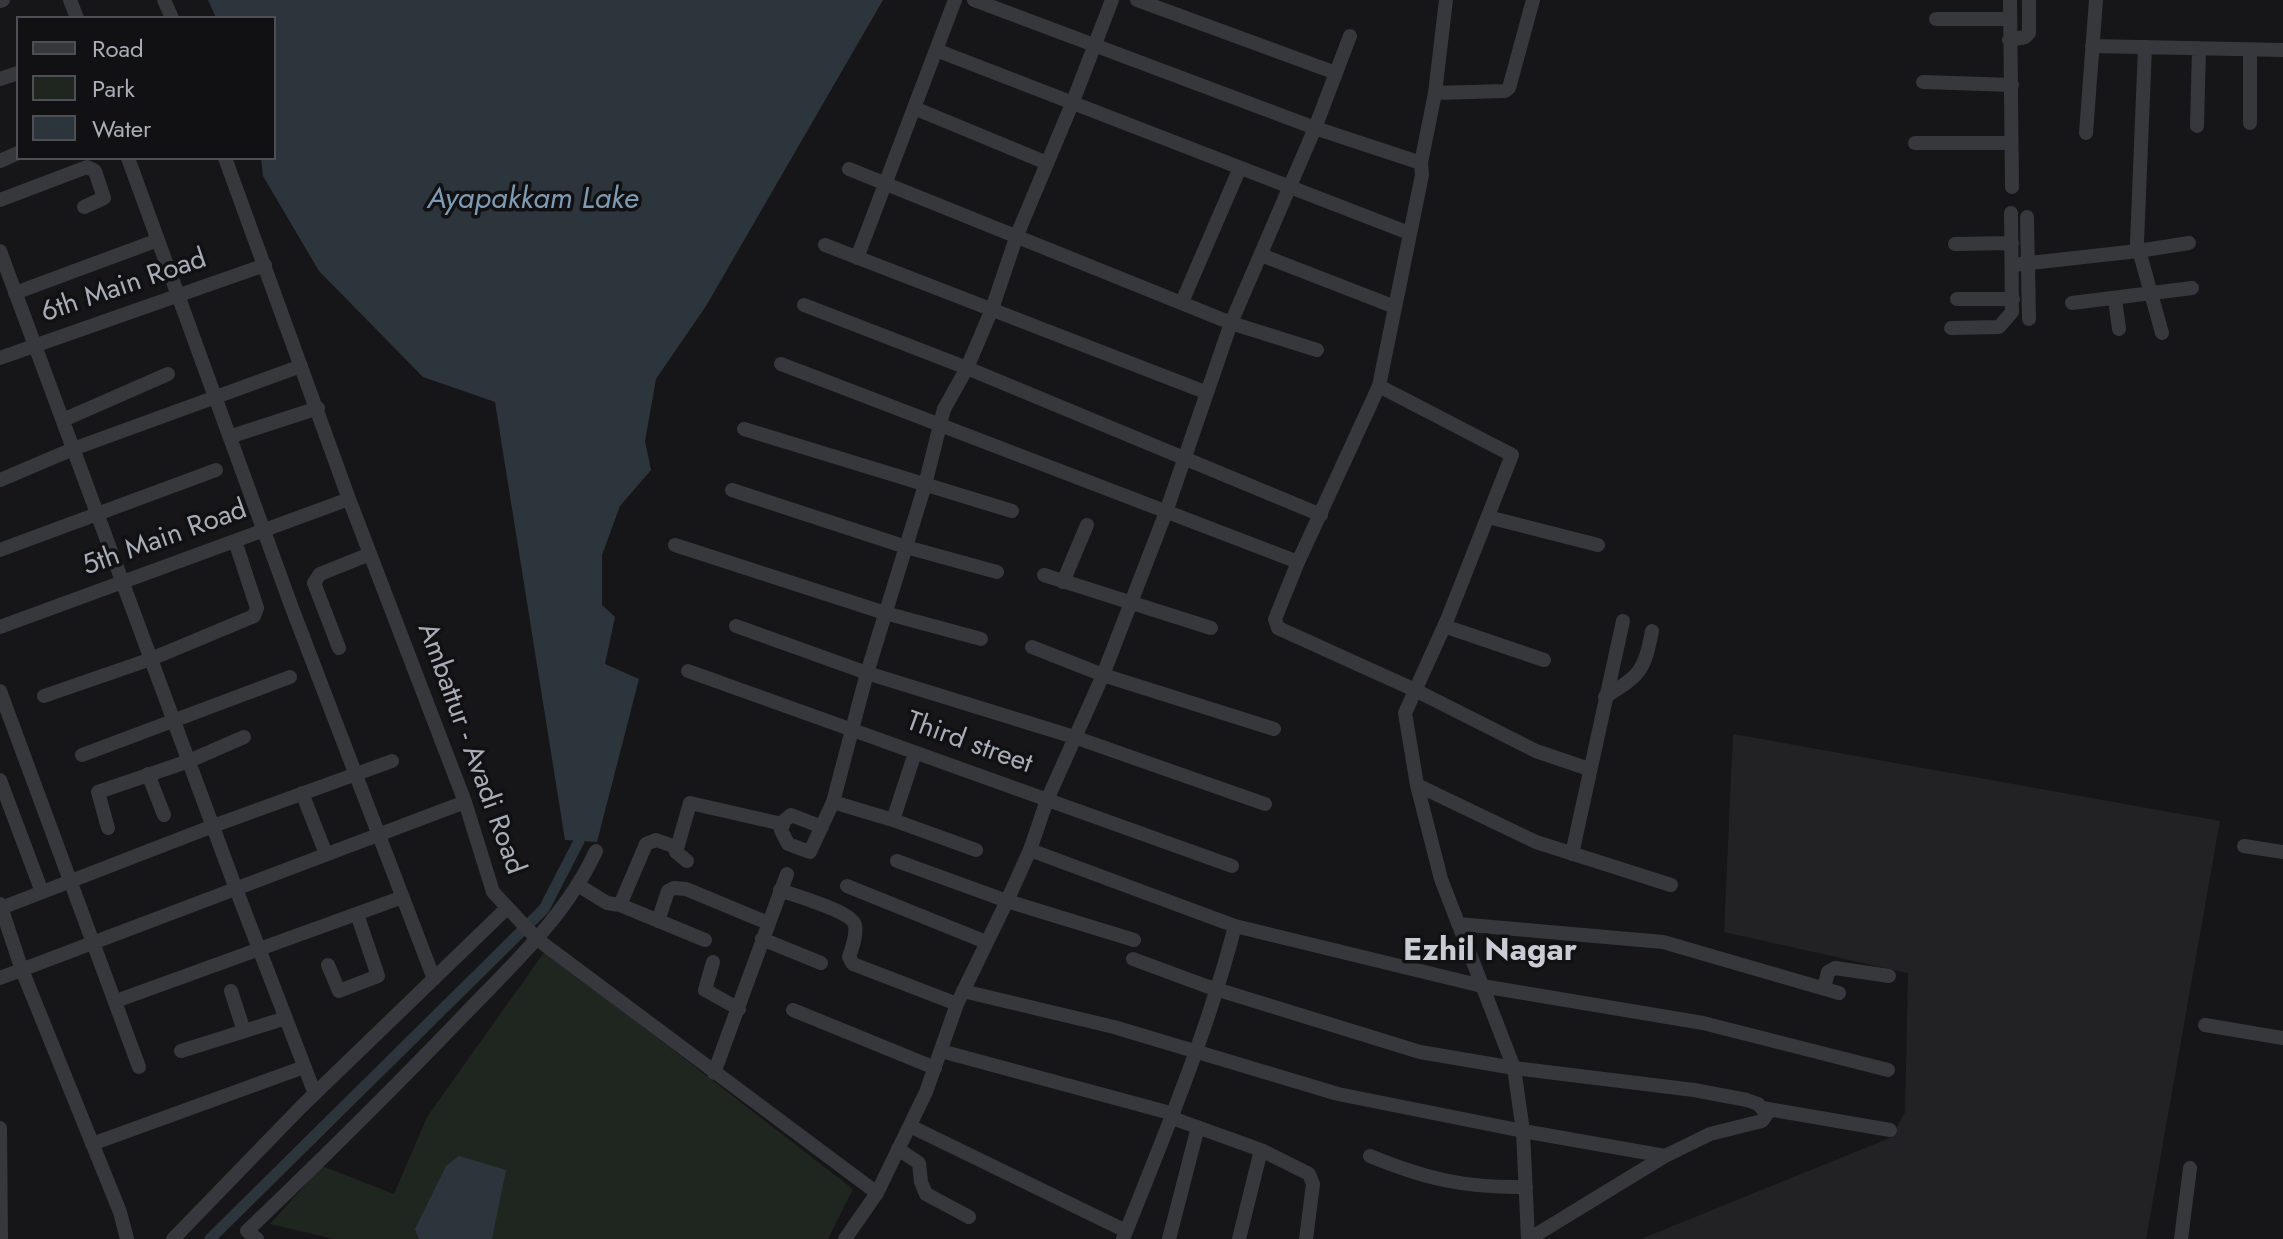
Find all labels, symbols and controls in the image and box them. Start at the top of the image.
legend [16,16,276,160]
text: Road [92,31,144,66]
text: Park [92,71,135,106]
text: Water [92,111,151,146]
water label: Ayapakkam Lake [427,183,639,219]
street label: 6th Main Road [37,243,211,331]
street label: 5th Main Road [78,494,252,584]
street label: Ambattur - Avadi Road [409,619,531,879]
street label: Third street [901,706,1037,782]
district label: Ezhil Nagar [1403,933,1577,971]

